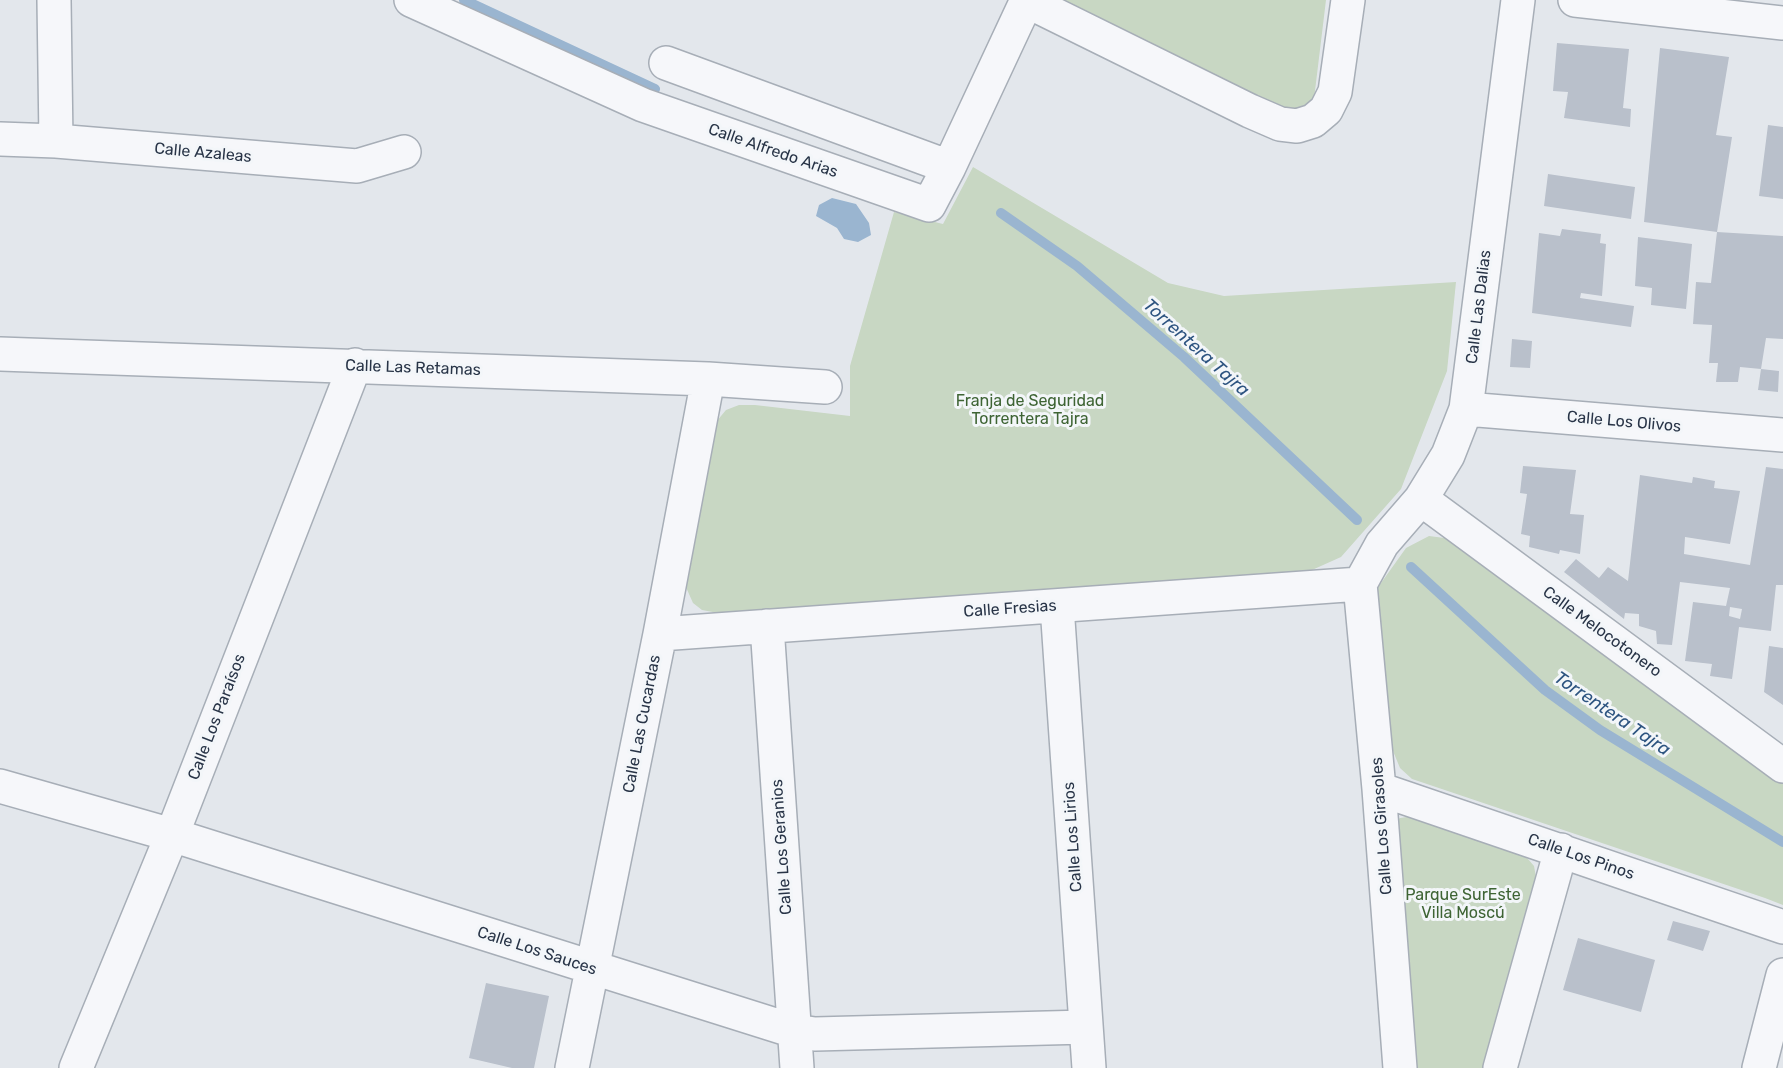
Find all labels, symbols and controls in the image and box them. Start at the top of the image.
street label: Calle Alfredo Arias [706,120,840,182]
street label: Calle Azaleas [154,139,252,167]
street label: Calle Las Dalias [1462,249,1496,365]
water label: Torrentera Tajra [1139,295,1253,401]
street label: Calle Las Retamas [345,356,481,380]
park label: Franja de Seguridad Torrentera Tajra [956,391,1104,429]
street label: Calle Los Olivos [1566,407,1682,437]
street label: Calle Melocotonero [1539,582,1665,682]
street label: Calle Fresias [963,596,1057,622]
street label: Calle Los Paraísos [184,651,250,783]
street label: Calle Las Cucardas [619,653,665,795]
water label: Torrentera Tajra [1550,667,1674,761]
street label: Calle Los Girasoles [1368,756,1396,896]
street label: Calle Los Geranios [768,779,796,915]
street label: Calle Los Lirios [1060,781,1086,893]
street label: Calle Los Pinos [1525,830,1637,884]
park label: Parque SurEste Villa Moscú [1405,885,1521,923]
street label: Calle Los Sauces [475,923,599,979]

